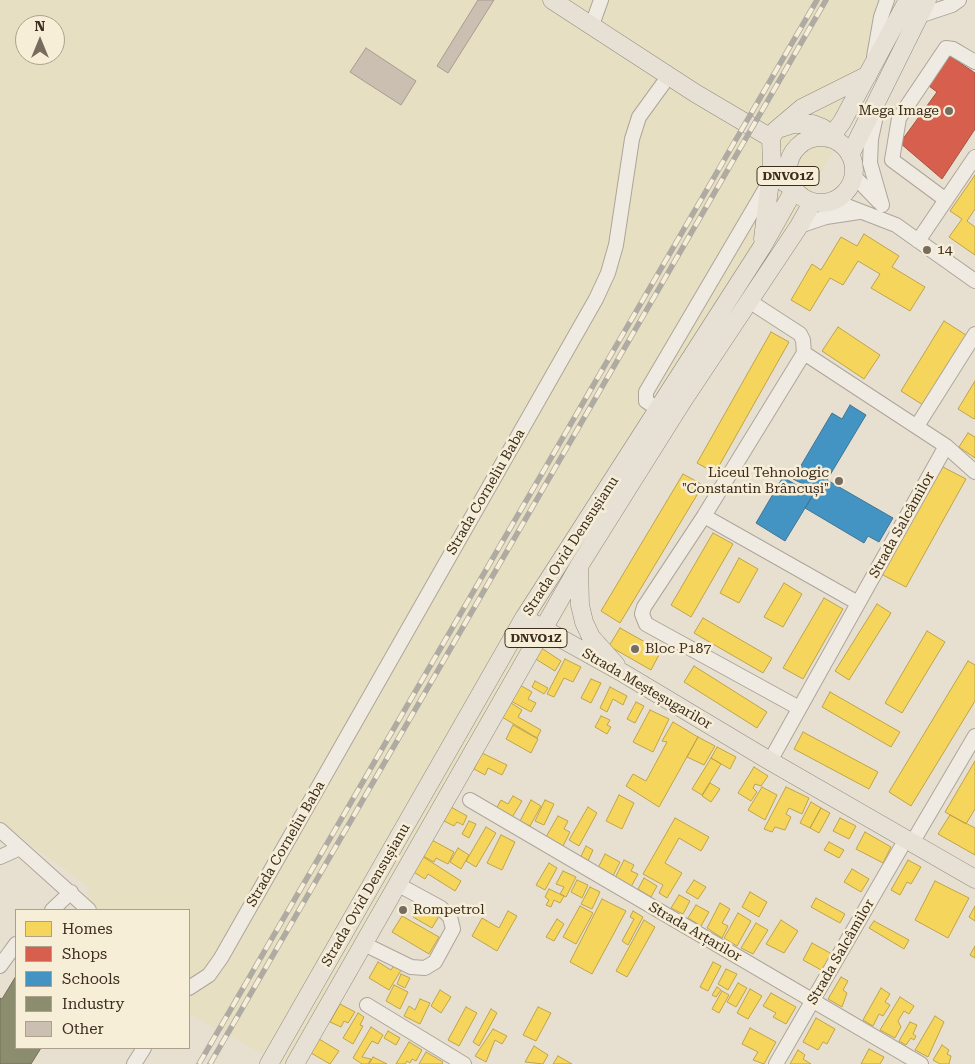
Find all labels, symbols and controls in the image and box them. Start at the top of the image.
north arrow [15,15,65,65]
text: N [35,18,45,34]
place label: Mega Image [858,103,939,119]
marker: Mega Image [943,105,955,117]
road number: DNVO1Z [757,167,819,186]
place label: 14 [937,242,953,258]
marker: 14 [921,244,933,256]
street label: Strada Corneliu Baba [443,426,529,558]
place label: Liceul Tehnologic "Constantin Brâncuși" [682,465,829,498]
street label: Strada Salcâmilor [866,469,938,581]
street label: Strada Ovid Densușianu [520,473,622,619]
marker: Liceul Tehnologic "Constantin Brâncuși" [833,475,845,487]
road number: DNVO1Z [505,628,567,648]
place label: Bloc P187 [645,641,711,657]
marker: Bloc P187 [629,643,641,655]
street label: Strada Meșteșugarilor [579,645,715,733]
street label: Strada Corneliu Baba [243,778,329,910]
street label: Strada Ovid Densușianu [318,820,414,970]
street label: Strada Salcâmilor [804,896,878,1008]
street label: Strada Arțarilor [646,899,744,965]
place label: Rompetrol [413,902,484,918]
marker: Rompetrol [397,904,409,916]
legend [15,909,190,1049]
text: Homes [62,920,113,938]
text: Shops [62,945,107,963]
text: Schools [62,970,120,988]
text: Industry [62,995,124,1013]
text: Other [62,1020,104,1038]

